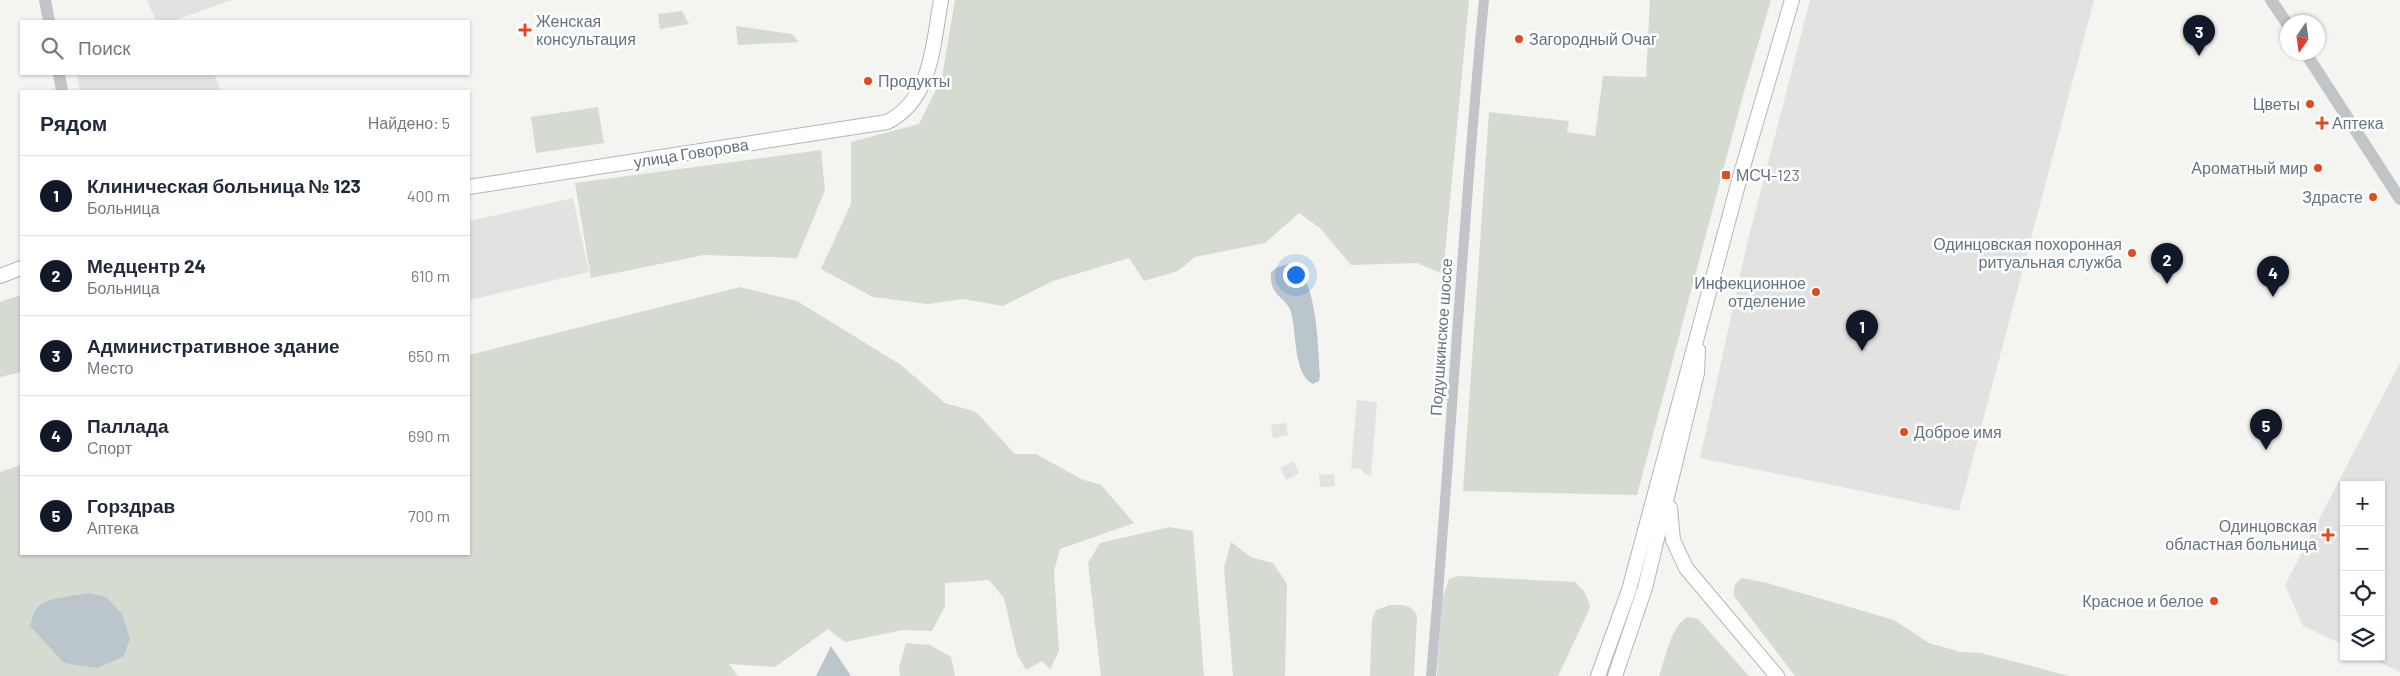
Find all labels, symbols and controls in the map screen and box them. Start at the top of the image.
place label: Женская консультация [536,11,636,48]
pin: 3 [2183,15,2215,56]
north arrow [2280,15,2325,60]
search box [20,20,470,75]
marker: Женская консультация [518,23,532,37]
place label: Загородный Очаг [1529,29,1657,48]
marker: Загородный Очаг [1513,33,1525,45]
icon: search [38,34,66,62]
text: Поиск [78,36,131,59]
place label: Продукты [878,71,950,90]
marker: Продукты [862,75,874,87]
place label: Цветы [2253,94,2300,113]
marker: Цветы [2304,98,2316,110]
text: Рядом [40,110,107,135]
text: Найдено: 5 [368,113,450,132]
place label: Аптека [2332,113,2384,132]
marker: Аптека [2316,117,2328,129]
street label: улица Говорова [632,134,750,171]
place label: Ароматный мир [2191,158,2308,177]
marker: Ароматный мир [2312,162,2324,174]
place label: МСЧ-123 [1736,165,1800,184]
marker: МСЧ-123 [1720,169,1732,181]
text: Клиническая больница № 123 [87,174,361,197]
text: 1 [53,186,59,205]
text: 400 m [407,186,450,205]
place label: Здрасте [2302,187,2363,206]
marker: Здрасте [2367,191,2379,203]
text: Больница [87,198,160,217]
place label: Одинцовская похоронная ритуальная служба [1933,234,2122,271]
pin: 2 [2151,243,2183,284]
marker: Одинцовская похоронная ритуальная служба [2126,247,2138,259]
text: Медцентр 24 [87,254,206,277]
pin: 4 [2257,256,2289,297]
street label: Подушкинское шоссе [1426,257,1455,416]
your location [1283,262,1309,288]
text: 2 [52,266,60,285]
text: 610 m [411,266,450,285]
place label: Инфекционное отделение [1694,273,1806,310]
text: Больница [87,278,160,297]
marker: Инфекционное отделение [1810,286,1822,298]
pin: 1 [1846,310,1878,351]
text: Административное здание [87,334,340,357]
text: 3 [52,346,60,365]
text: 650 m [408,346,450,365]
text: Место [87,358,133,377]
pin: 5 [2250,409,2282,450]
text: Паллада [87,414,169,437]
place label: Доброе имя [1914,422,2002,441]
text: 4 [51,426,61,445]
text: 690 m [408,426,450,445]
marker: Доброе имя [1898,426,1910,438]
text: Спорт [87,438,132,457]
map controls [2340,481,2385,661]
button: + [2340,481,2385,526]
text: Горздрав [87,494,175,517]
text: 5 [52,506,60,525]
text: 700 m [408,506,450,525]
place label: Одинцовская областная больница [2165,516,2317,553]
text: Аптека [87,518,139,537]
button: − [2340,526,2385,571]
marker: Одинцовская областная больница [2321,528,2335,542]
button: locate [2340,571,2385,616]
place label: Красное и белое [2082,591,2204,610]
marker: Красное и белое [2208,595,2220,607]
button: layers [2340,616,2385,661]

